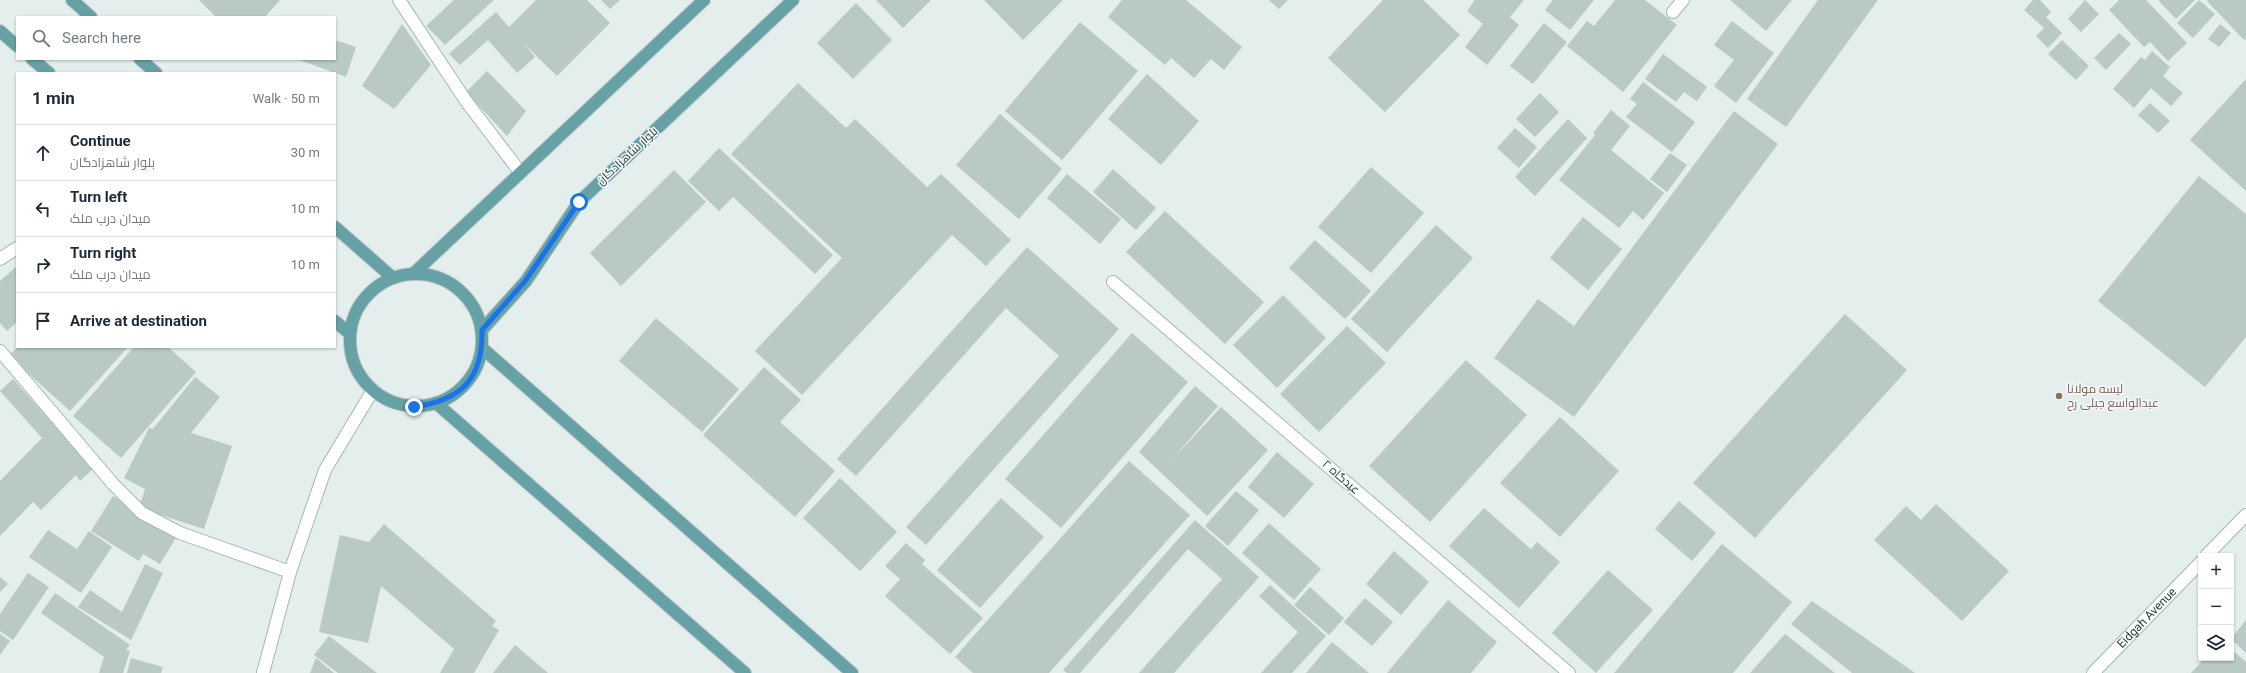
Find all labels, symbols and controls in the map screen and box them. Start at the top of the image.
search box [16,16,336,60]
icon: search [30,27,52,49]
text: Search here [62,29,141,47]
text: 1 min [32,88,75,108]
text: Walk · 50 m [253,91,320,106]
street label: بلوار شاهزادگان [594,124,660,188]
text: Continue [70,132,131,150]
icon: ahead [32,142,54,164]
text: 30 m [291,145,320,160]
text: بلوار شاهزادگان [70,155,155,170]
text: Turn left [70,188,127,206]
route start [570,193,588,211]
icon: left [32,198,54,220]
text: 10 m [291,201,320,216]
text: میدان درب ملک [70,211,151,226]
text: Turn right [70,244,136,262]
icon: right [32,254,54,276]
text: 10 m [291,257,320,272]
text: میدان درب ملک [70,267,151,282]
icon: arrive [32,310,54,332]
text: Arrive at destination [70,312,207,330]
place label: لیسه مولانا عبدالواسع جبلی رح [2067,382,2159,411]
marker: لیسه مولانا عبدالواسع جبلی رح [2054,391,2064,401]
route end [405,398,423,416]
street label: عیدگاه ۲ [1319,457,1363,497]
map controls [2198,553,2234,661]
button: + [2198,553,2234,589]
street label: Eidgah Avenue [2114,585,2179,651]
button: − [2198,589,2234,625]
button: layers [2198,625,2234,661]

